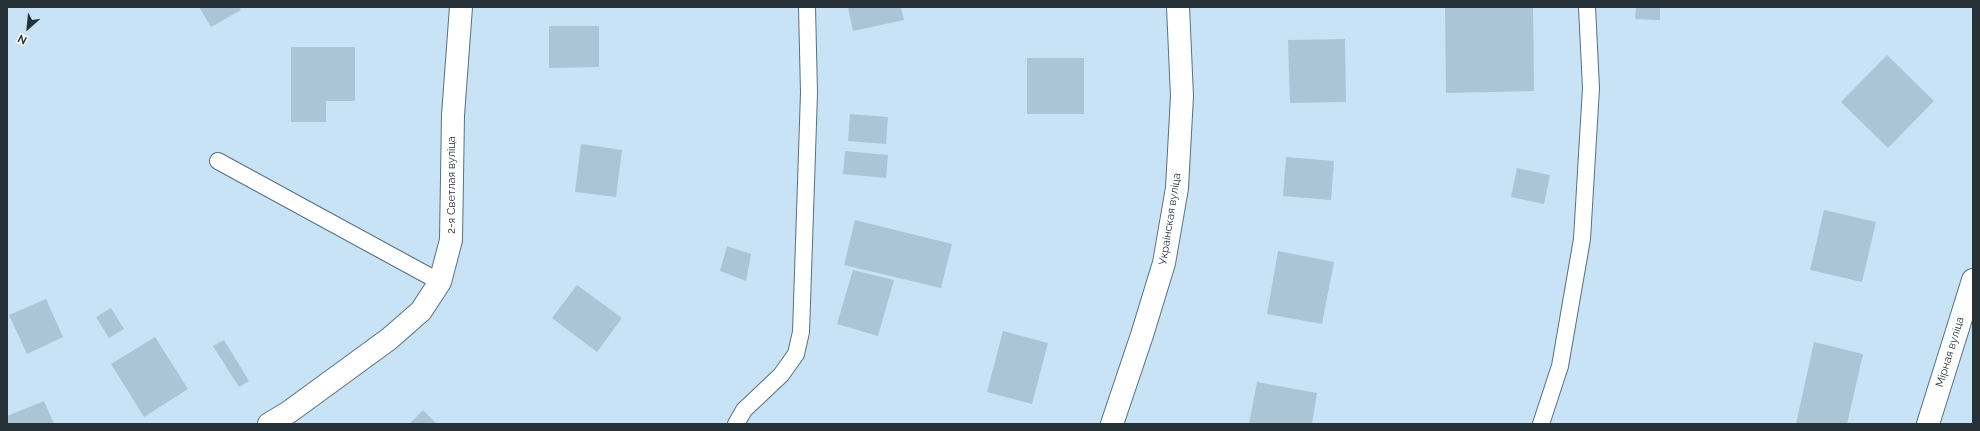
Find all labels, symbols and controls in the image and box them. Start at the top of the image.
north arrow [8,8,48,48]
text: N [16,31,29,47]
street label: 2-я Светлая вуліца [445,136,459,234]
street label: Украінская вуліца [1156,172,1184,266]
street label: Мірная вуліца [1933,315,1967,389]

